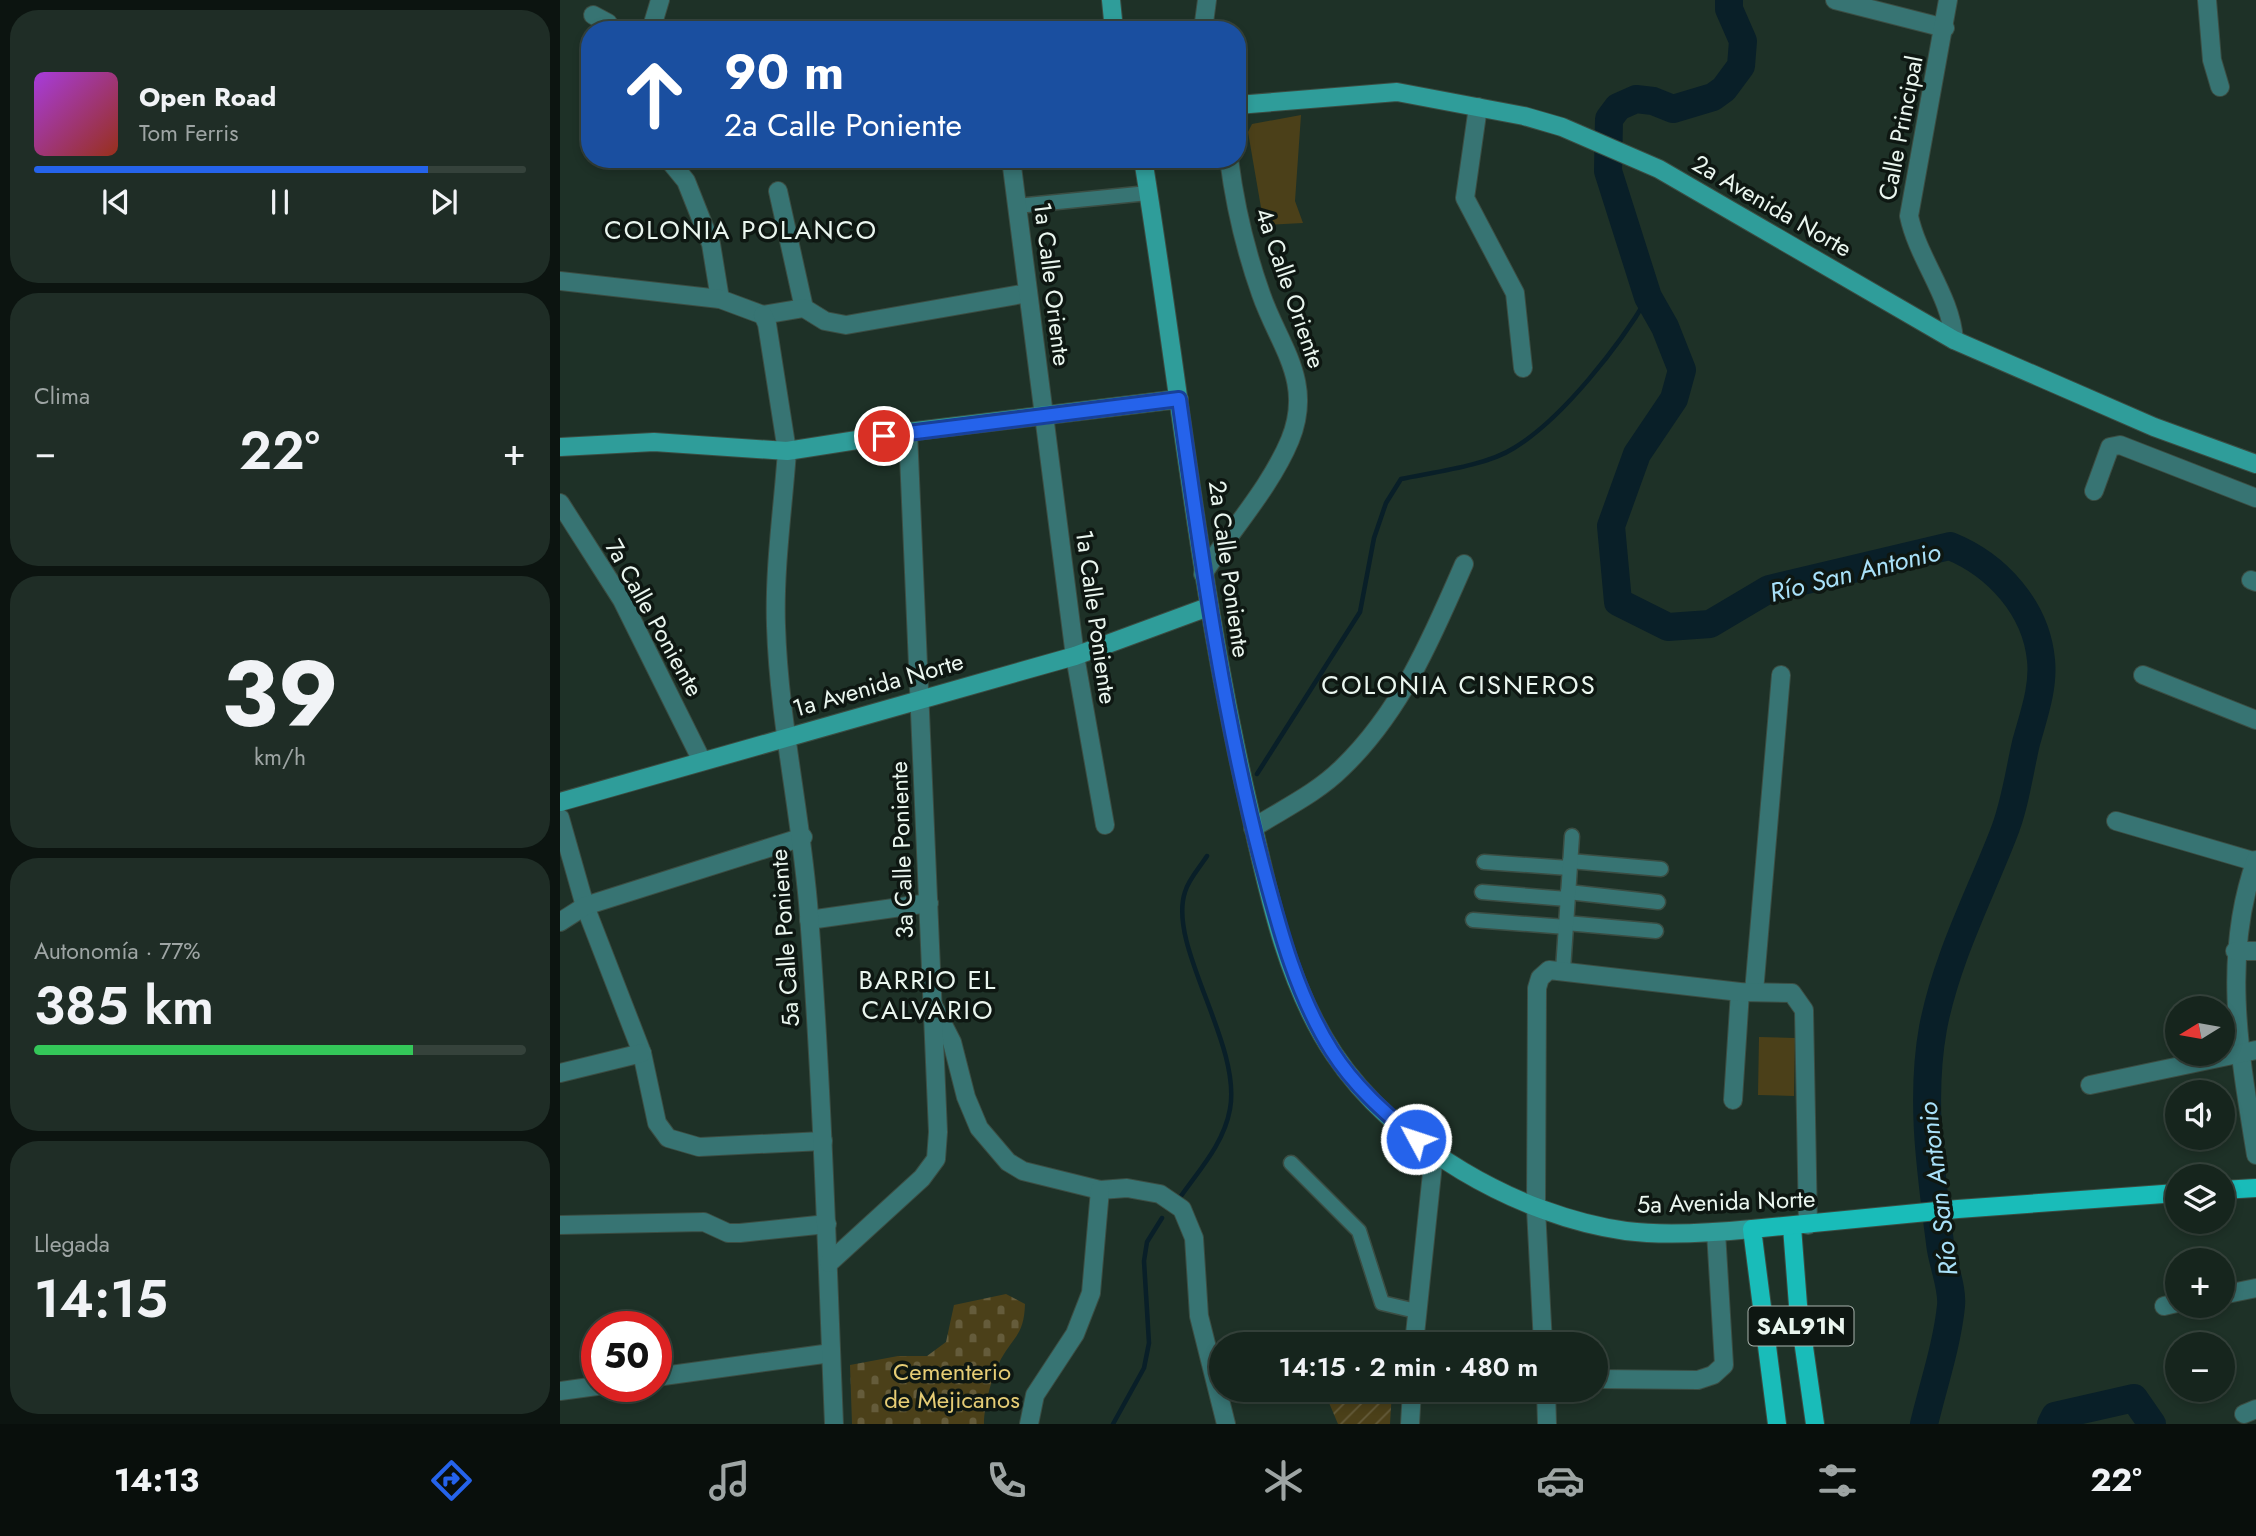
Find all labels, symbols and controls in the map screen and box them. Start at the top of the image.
text: 90 m [724,37,844,107]
icon: ahead [609,49,700,140]
street label: Calle Principal [1869,53,1932,203]
text: Open Road [139,78,276,116]
text: 2a Calle Poniente [724,102,962,148]
text: Tom Ferris [139,116,238,150]
street label: 2a Avenida Norte [1686,146,1858,265]
icon: previous [97,183,135,221]
icon: pause [261,183,299,221]
icon: next [425,183,463,221]
street label: 1a Calle Oriente [1025,200,1080,368]
street label: 4a Calle Oriente [1247,203,1334,373]
district label: COLONIA POLANCO [604,211,878,249]
text: Clima [34,379,90,413]
pin [854,406,914,466]
text: 22° [239,413,320,489]
icon: arrive [865,417,903,455]
text: − [34,424,56,479]
text: + [503,424,526,479]
street label: 2a Calle Poniente [1200,478,1259,660]
street label: 1a Calle Poniente [1067,528,1126,706]
water label: Río San Antonio [1766,532,1945,612]
street label: 7a Calle Poniente [597,533,712,703]
text: 39 [221,629,339,760]
street label: 1a Avenida Norte [788,643,967,726]
district label: COLONIA CISNEROS [1321,666,1597,704]
text: km/h [254,740,306,774]
street label: 3a Calle Poniente [881,761,922,940]
street label: 5a Calle Poniente [761,848,808,1028]
text: Autonomía · 77% [34,934,201,968]
district label: BARRIO EL CALVARIO [858,961,998,1029]
text: 385 km [34,968,214,1044]
north arrow [2165,996,2235,1066]
map controls [2165,996,2235,1402]
button: sound [2165,1080,2235,1150]
water label: Río San Antonio [1908,1100,1968,1278]
position arrow [1379,1102,1453,1176]
button: layers [2165,1164,2235,1234]
street label: 5a Avenida Norte [1636,1181,1816,1222]
text: Llegada [34,1227,110,1261]
button: + [2165,1248,2235,1318]
text: 14:15 [34,1261,168,1337]
road number: SAL91N [1748,1306,1854,1345]
speed limit sign: 50 [581,1311,672,1402]
button: − [2165,1332,2235,1402]
text: 14:15 · 2 min · 480 m [1279,1348,1538,1386]
park label: Cementerio de Mejicanos [884,1354,1020,1417]
icon: directions [427,1456,476,1505]
icon: music [705,1456,754,1505]
icon: phone [982,1456,1031,1505]
icon: climate [1259,1456,1308,1505]
icon: car [1536,1456,1585,1505]
icon: filters [1813,1456,1862,1505]
text: 14:13 [114,1457,199,1503]
text: 22° [2090,1457,2142,1503]

